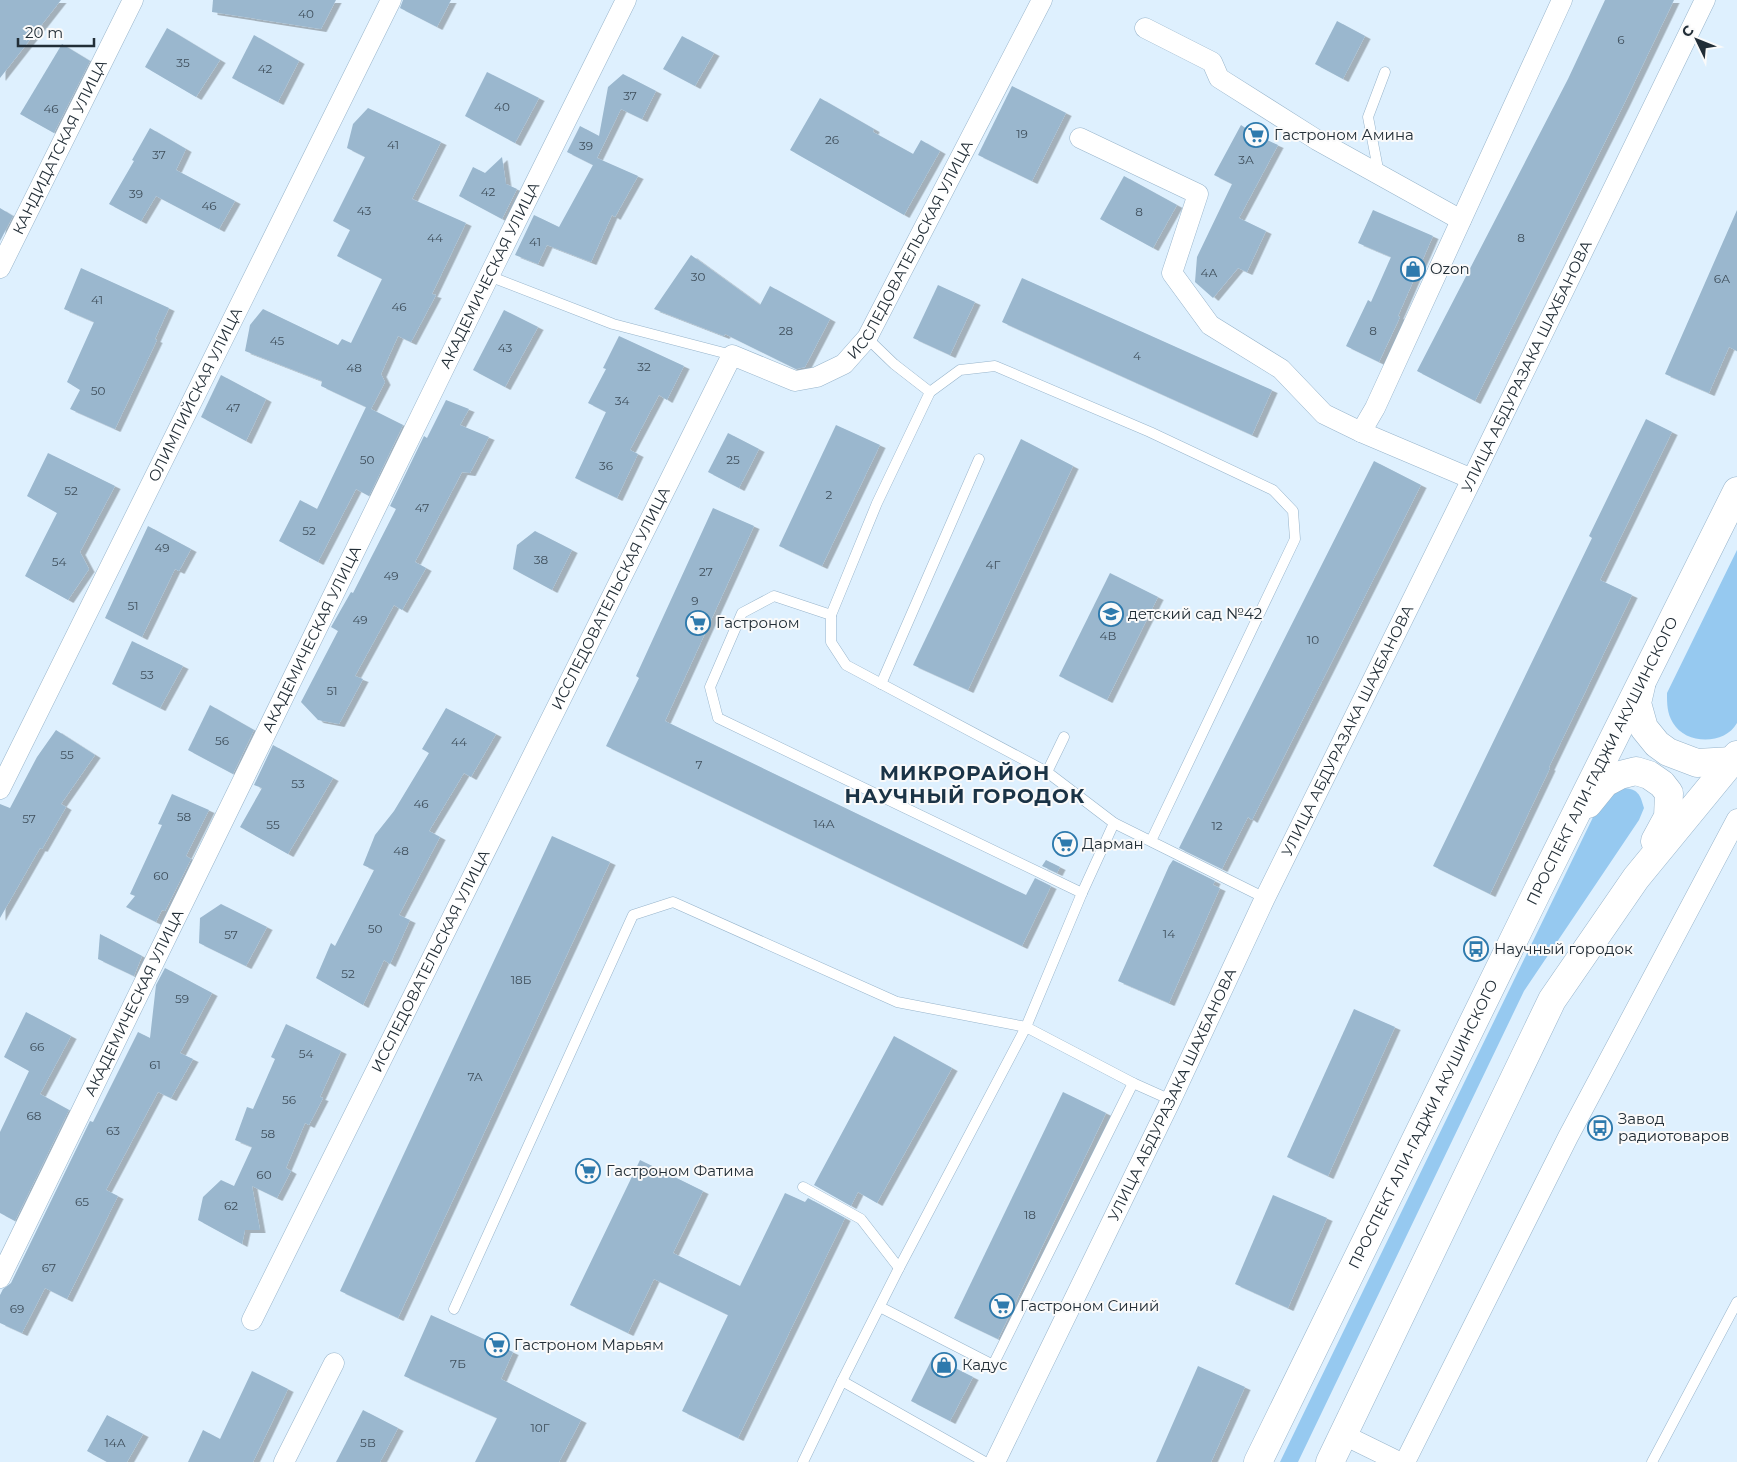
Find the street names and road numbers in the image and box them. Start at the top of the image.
street label: КАНДИДАТСКАЯ УЛИЦА [8,56,111,237]
street label: ИССЛЕДОВАТЕЛЬСКАЯ УЛИЦА [843,137,977,363]
street label: АКАДЕМИЧЕСКАЯ УЛИЦА [435,179,543,371]
street label: УЛИЦА АБДУРАЗАКА ШАХБАНОВА [1457,237,1596,495]
street label: ОЛИМПИЙСКАЯ УЛИЦА [144,304,246,485]
street label: ИССЛЕДОВАТЕЛЬСКАЯ УЛИЦА [547,484,674,713]
street label: АКАДЕМИЧЕСКАЯ УЛИЦА [258,542,365,735]
street label: УЛИЦА АБДУРАЗАКА ШАХБАНОВА [1277,602,1417,859]
street label: ПРОСПЕКТ АЛИ-ГАДЖИ АКУШИНСКОГО [1522,613,1682,908]
street label: ИССЛЕДОВАТЕЛЬСКАЯ УЛИЦА [367,846,494,1075]
street label: АКАДЕМИЧЕСКАЯ УЛИЦА [80,906,187,1099]
street label: УЛИЦА АБДУРАЗАКА ШАХБАНОВА [1104,965,1240,1224]
street label: ПРОСПЕКТ АЛИ-ГАДЖИ АКУШИНСКОГО [1344,976,1502,1272]

